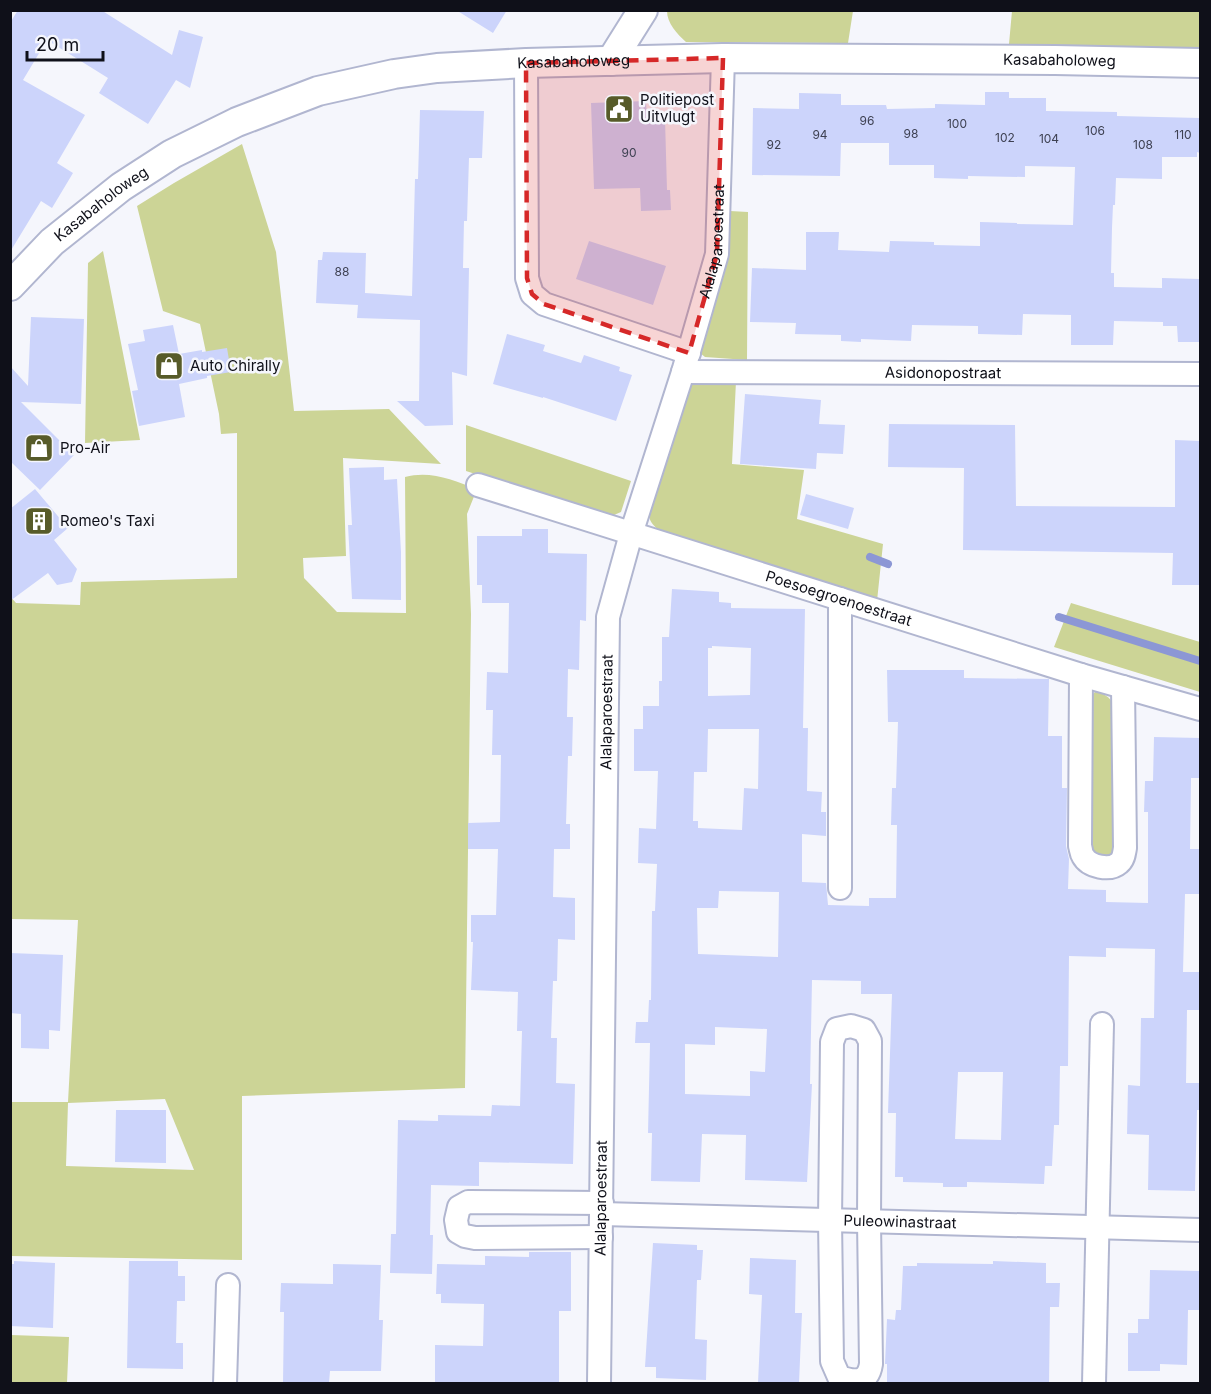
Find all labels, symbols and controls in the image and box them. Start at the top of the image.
scale bar [27,24,104,62]
text: 20 m [36,34,79,55]
street label: Kasabaholoweg [517,50,630,72]
street label: Kasabaholoweg [1003,50,1116,70]
place label: Politiepost Uitvlugt [640,90,714,126]
public building icon: Politiepost Uitvlugt [603,93,635,125]
house number: 96 [860,113,874,128]
house number: 100 [947,116,967,131]
house number: 106 [1085,123,1105,138]
house number: 98 [904,126,918,141]
house number: 94 [812,127,828,142]
house number: 110 [1174,127,1192,142]
house number: 102 [995,130,1015,145]
house number: 104 [1039,131,1059,146]
house number: 92 [767,137,781,152]
house number: 108 [1133,137,1153,152]
house number: 90 [621,145,637,160]
street label: Kasabaholoweg [50,162,151,245]
street label: Alalaparoestraat [695,184,728,301]
house number: 88 [335,264,349,279]
shop icon: Auto Chirally [153,350,185,382]
place label: Auto Chirally [190,356,281,375]
street label: Asidonopostraat [885,363,1001,382]
shop icon: Pro-Air [23,432,55,464]
place label: Pro-Air [60,438,110,457]
building icon: Romeo's Taxi [23,505,55,537]
place label: Romeo's Taxi [60,511,155,530]
street label: Poesoegroenoestraat [763,566,914,630]
street label: Alalaparoestraat [596,654,617,770]
street label: Alalaparoestraat [591,1140,611,1256]
street label: Puleowinastraat [843,1210,957,1232]

